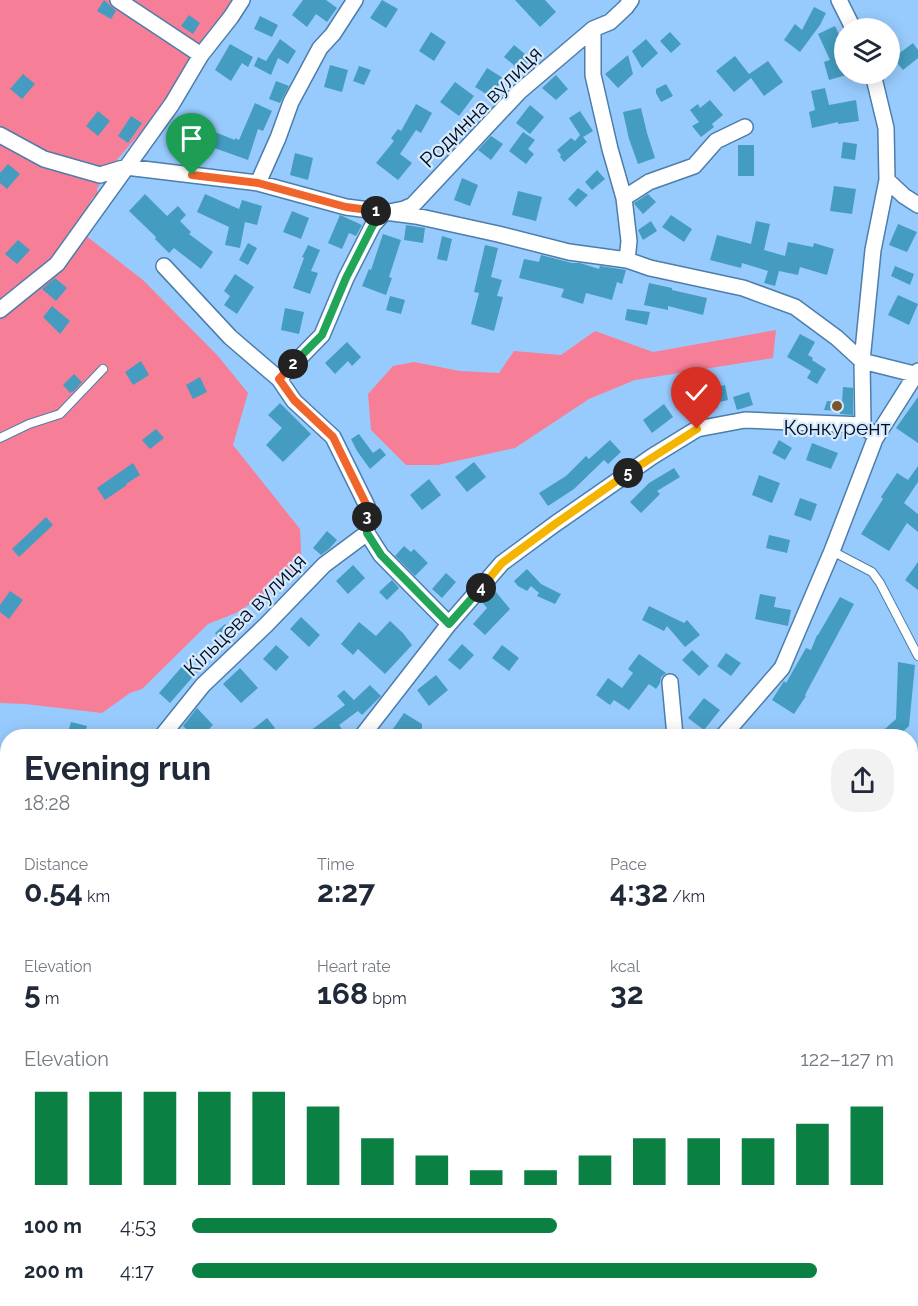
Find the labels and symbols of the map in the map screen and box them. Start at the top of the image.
street label: Родинна вулиця [415,41,547,173]
pin [166,113,217,175]
pin: 1 [361,196,391,226]
pin: 2 [278,349,308,379]
pin [671,367,722,429]
marker: Конкурент [830,399,844,413]
place label: Конкурент [783,415,891,440]
pin: 5 [613,458,643,488]
pin: 3 [352,502,382,532]
street label: Кільцева вулиця [178,548,311,681]
pin: 4 [466,573,496,603]

